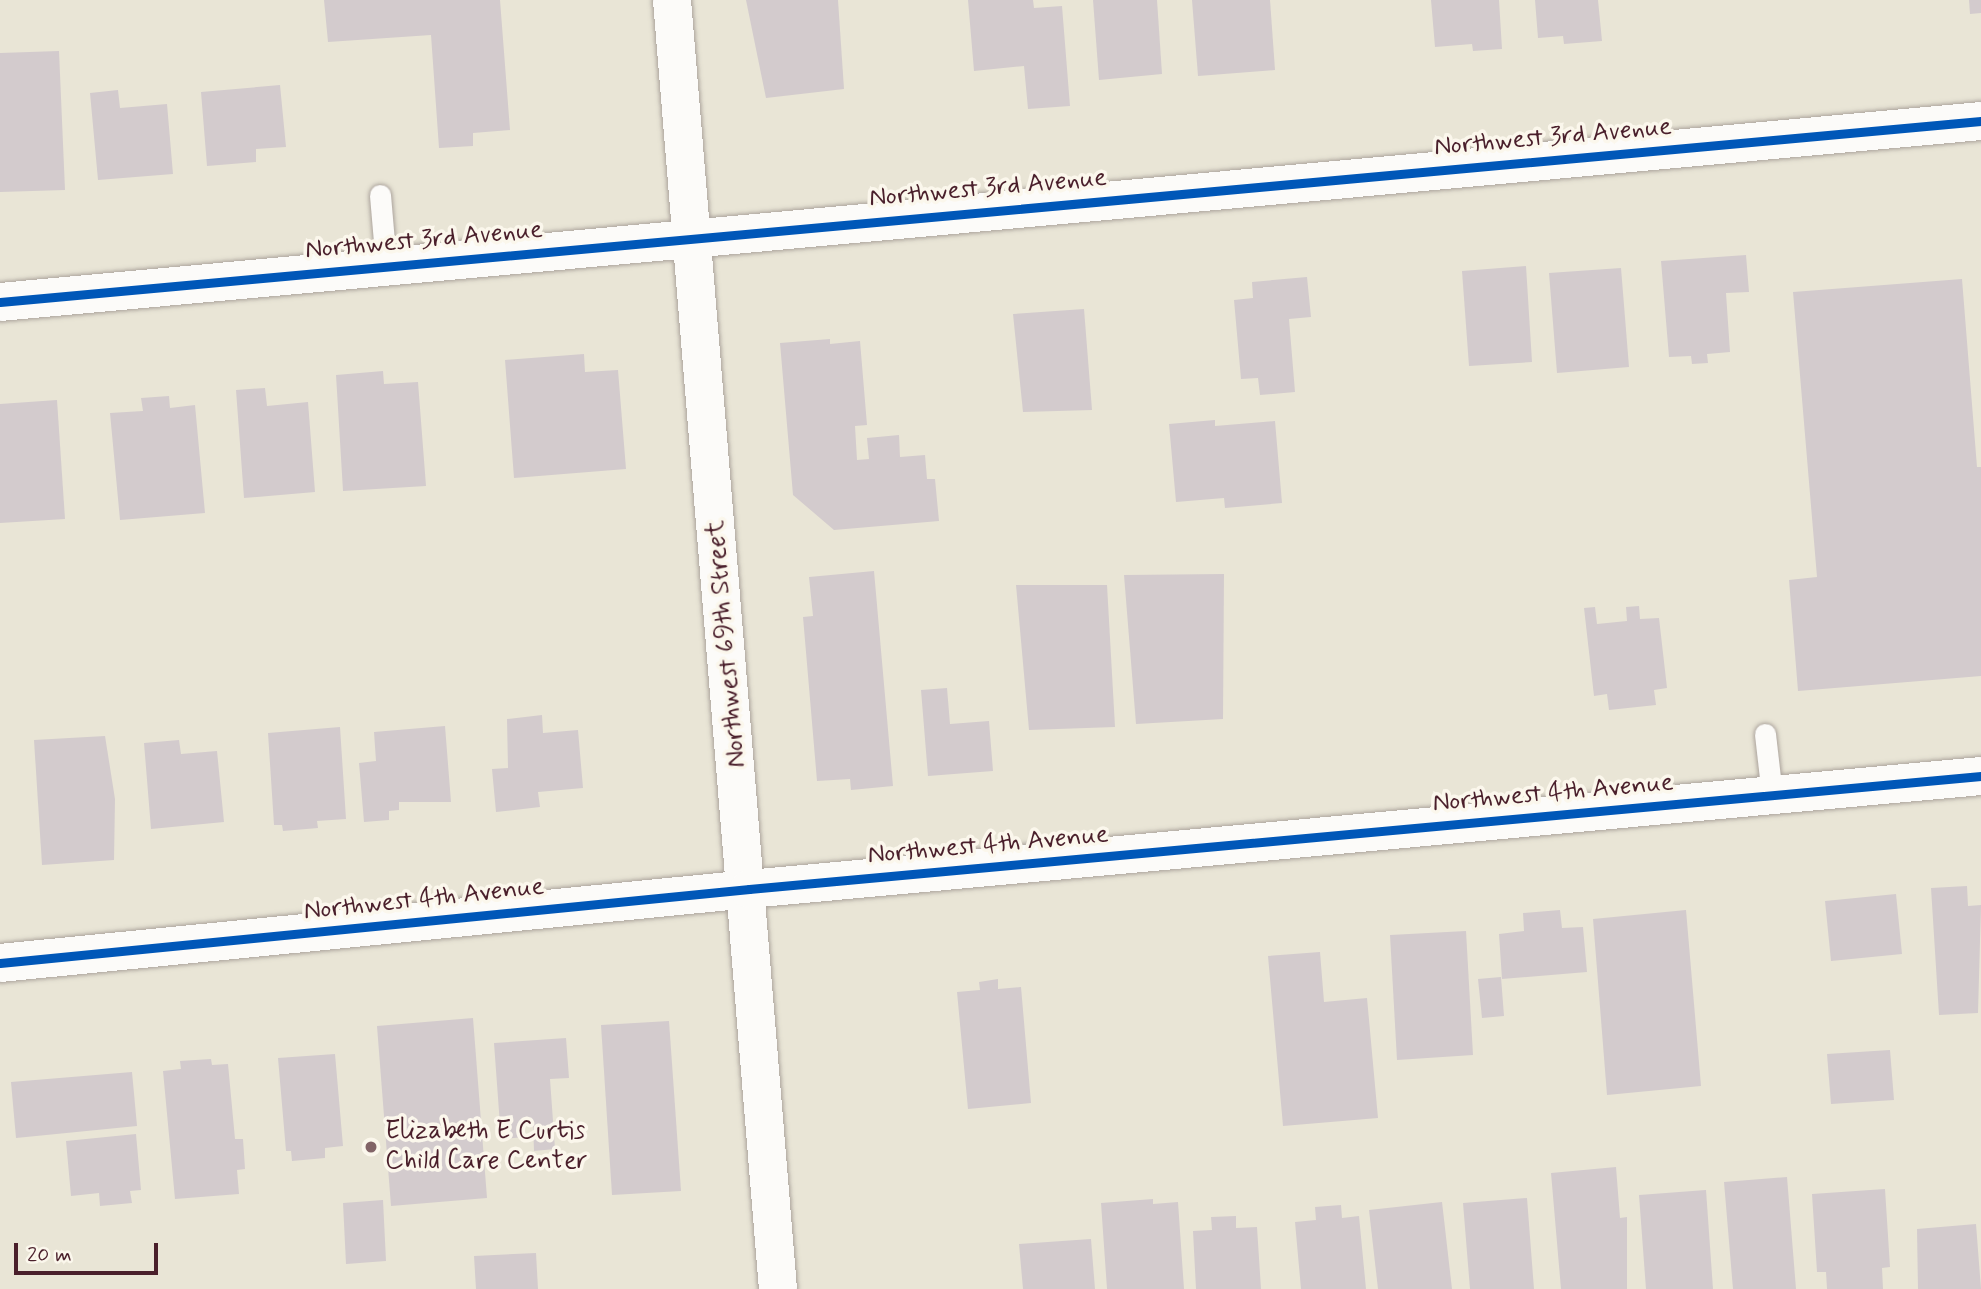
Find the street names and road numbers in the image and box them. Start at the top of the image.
street label: Northwest 3rd Avenue [1432,112,1674,164]
street label: Northwest 3rd Avenue [867,163,1109,215]
street label: Northwest 3rd Avenue [303,215,545,267]
street label: Northwest 69th Street [701,519,753,769]
street label: Northwest 4th Avenue [1431,768,1675,820]
street label: Northwest 4th Avenue [866,820,1110,872]
street label: Northwest 4th Avenue [302,872,546,928]

